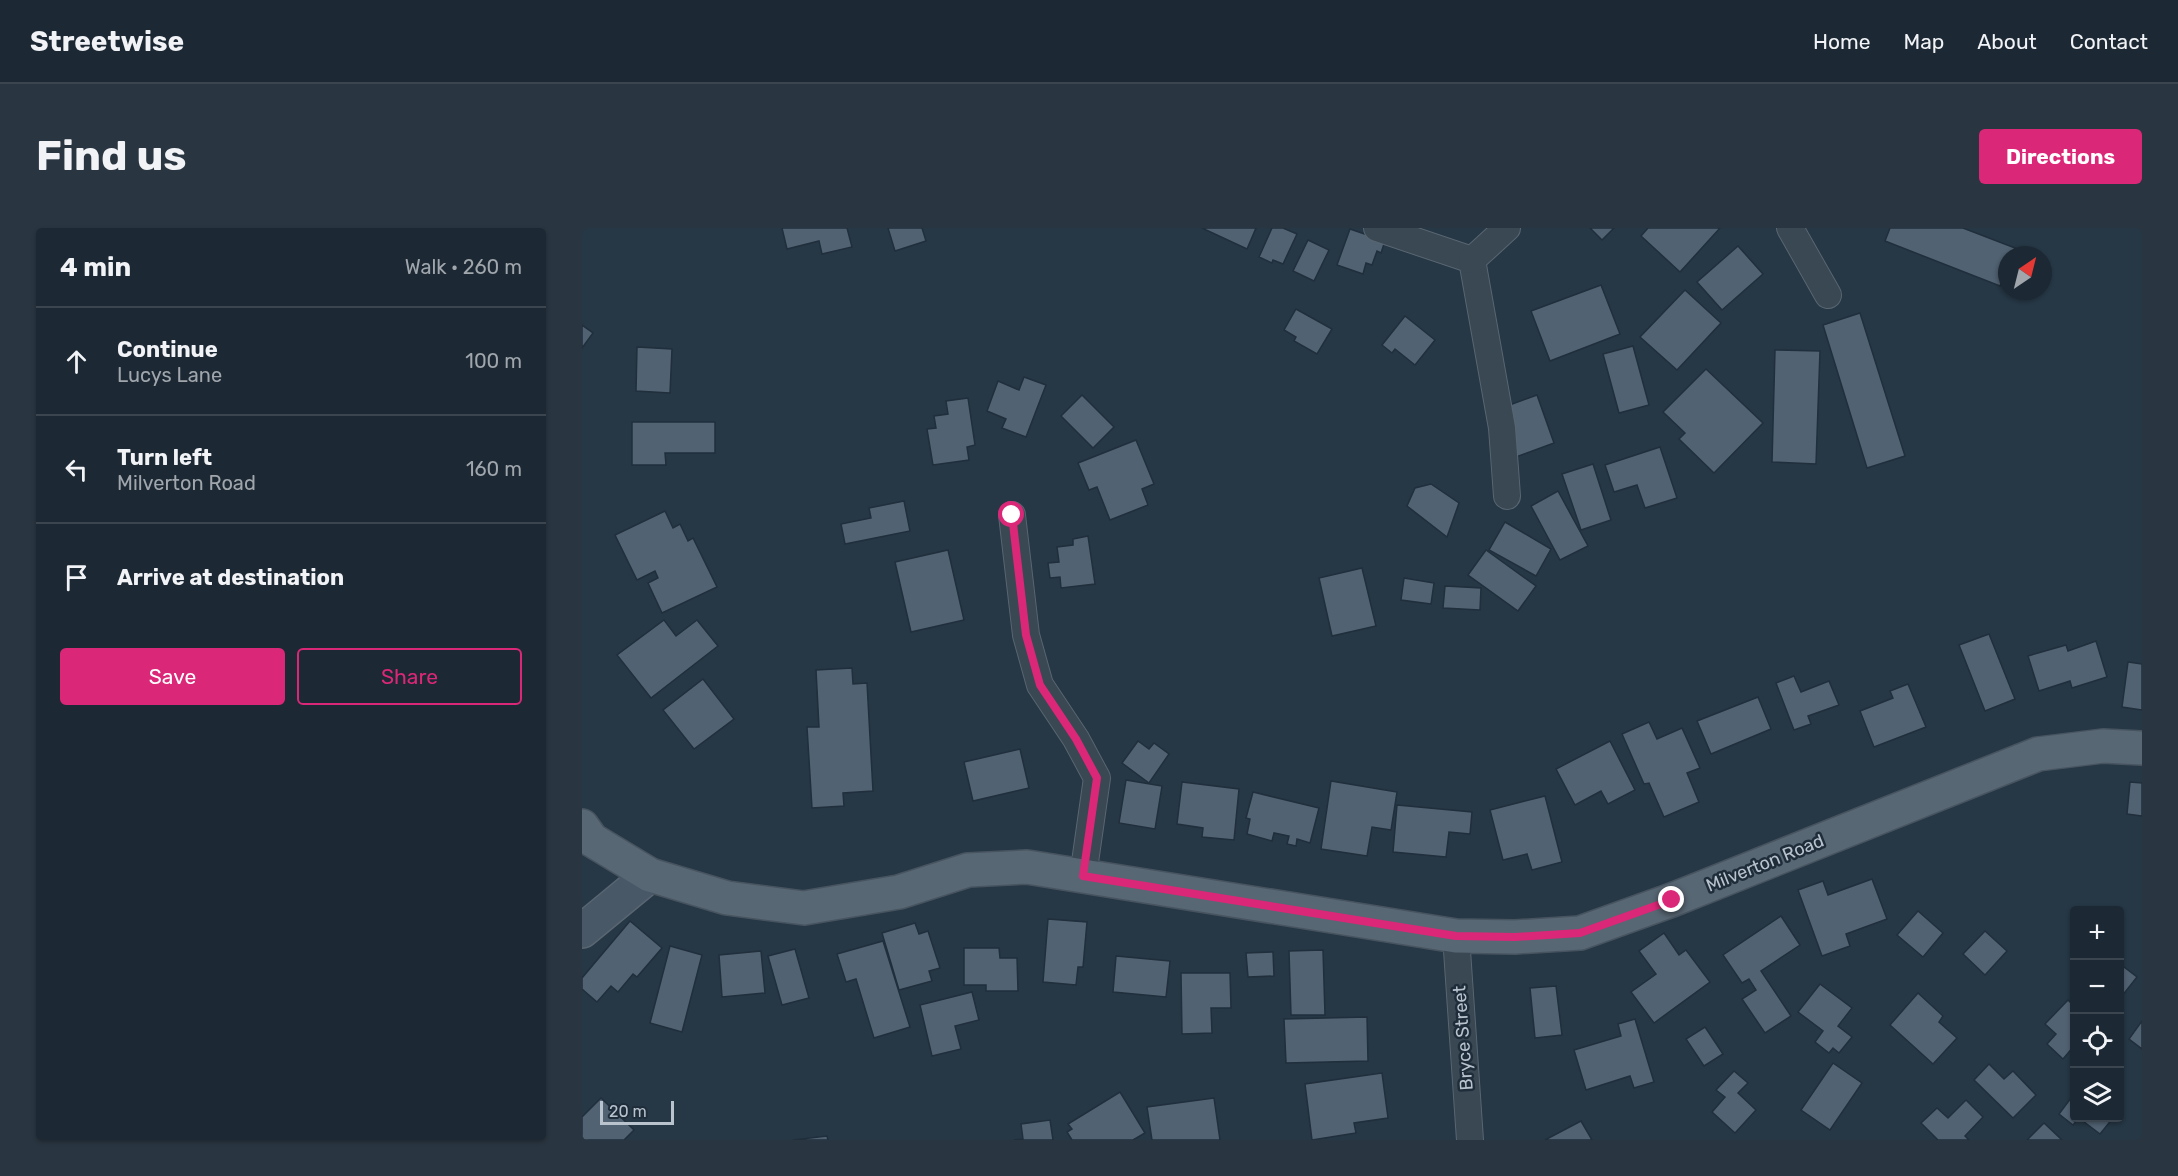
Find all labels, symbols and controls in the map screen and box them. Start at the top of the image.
text: Streetwise [30,25,184,58]
text: Home [1813,29,1870,54]
text: Map [1903,29,1944,54]
text: About [1977,29,2037,54]
text: Contact [2070,29,2148,54]
button: Directions [1979,129,2142,184]
text: Find us [36,131,187,181]
north arrow [1998,246,2052,300]
text: 4 min [60,252,131,283]
text: Walk · 260 m [405,255,522,279]
text: Continue [117,336,218,363]
icon: ahead [60,345,93,378]
text: 100 m [465,349,522,373]
text: Lucys Lane [117,363,222,387]
text: Turn left [117,444,212,471]
icon: left [60,453,93,486]
text: 160 m [466,457,522,481]
text: Milverton Road [117,471,256,495]
route start [998,501,1024,527]
icon: arrive [60,561,93,594]
text: Arrive at destination [117,564,344,591]
button: Save [60,648,285,705]
button: Share [297,648,522,705]
street label: Milverton Road [1703,829,1827,897]
route end [1658,886,1684,912]
map controls [2070,906,2124,1122]
button: + [2070,906,2124,960]
button: − [2070,960,2124,1014]
street label: Bryce Street [1448,985,1478,1091]
button: locate [2070,1014,2124,1068]
button: layers [2070,1068,2124,1122]
scale bar [600,1098,674,1126]
text: 20 m [609,1102,647,1121]

